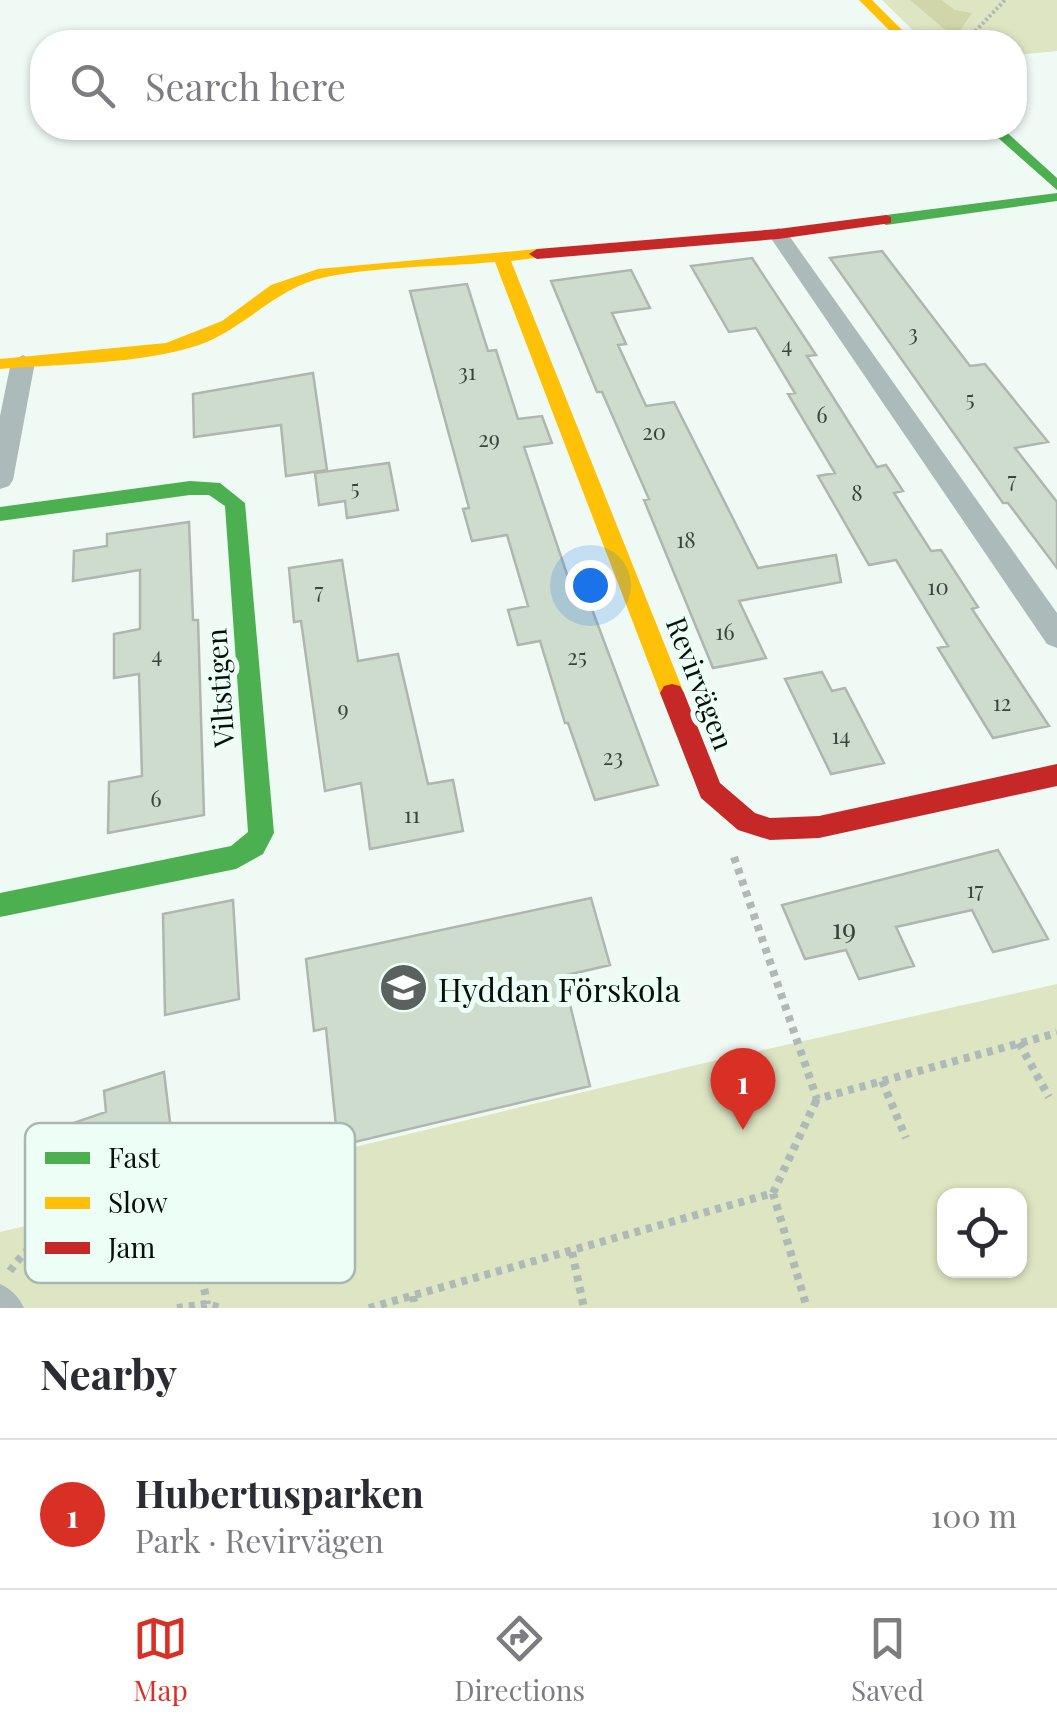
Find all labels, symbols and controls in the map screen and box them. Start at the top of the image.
search box [30,30,1027,140]
icon: search [65,58,120,113]
text: Search here [145,60,346,111]
house number: 3 [908,317,918,347]
house number: 4 [782,329,793,359]
house number: 31 [458,356,476,386]
house number: 5 [965,383,975,413]
house number: 6 [816,399,828,429]
house number: 20 [642,416,666,446]
house number: 29 [478,423,500,453]
house number: 7 [1008,464,1017,494]
house number: 5 [350,472,360,502]
house number: 8 [851,477,863,507]
house number: 18 [676,524,696,554]
your location [565,560,616,611]
house number: 10 [927,571,949,601]
house number: 7 [315,575,324,605]
street label: Revirvägen [659,611,743,755]
house number: 16 [715,616,735,646]
street label: Viltstigen [196,627,242,750]
house number: 4 [152,639,163,669]
house number: 25 [567,641,587,671]
house number: 12 [993,687,1011,717]
house number: 9 [337,693,349,723]
house number: 14 [831,720,851,750]
house number: 23 [603,741,623,771]
house number: 6 [150,783,162,813]
house number: 11 [404,799,420,829]
house number: 17 [966,874,984,904]
house number: 19 [832,909,856,946]
school or university icon: Hyddan Förskola [377,962,429,1014]
place label: Hyddan Förskola [438,967,680,1010]
pin: 1 [710,1048,776,1130]
legend [25,1123,355,1283]
text: Fast [108,1138,161,1175]
text: Slow [108,1183,168,1220]
map controls [937,1188,1027,1278]
button: locate [937,1188,1027,1278]
text: Jam [107,1228,155,1265]
text: Nearby [40,1345,177,1401]
text: Hubertusparken [135,1467,424,1518]
text: 1 [66,1493,79,1536]
text: 100 m [930,1493,1017,1536]
text: Park · Revirvägen [135,1518,384,1561]
tab: Map [133,1611,188,1708]
tab: Directions [454,1611,585,1708]
tab: Saved [851,1611,924,1708]

